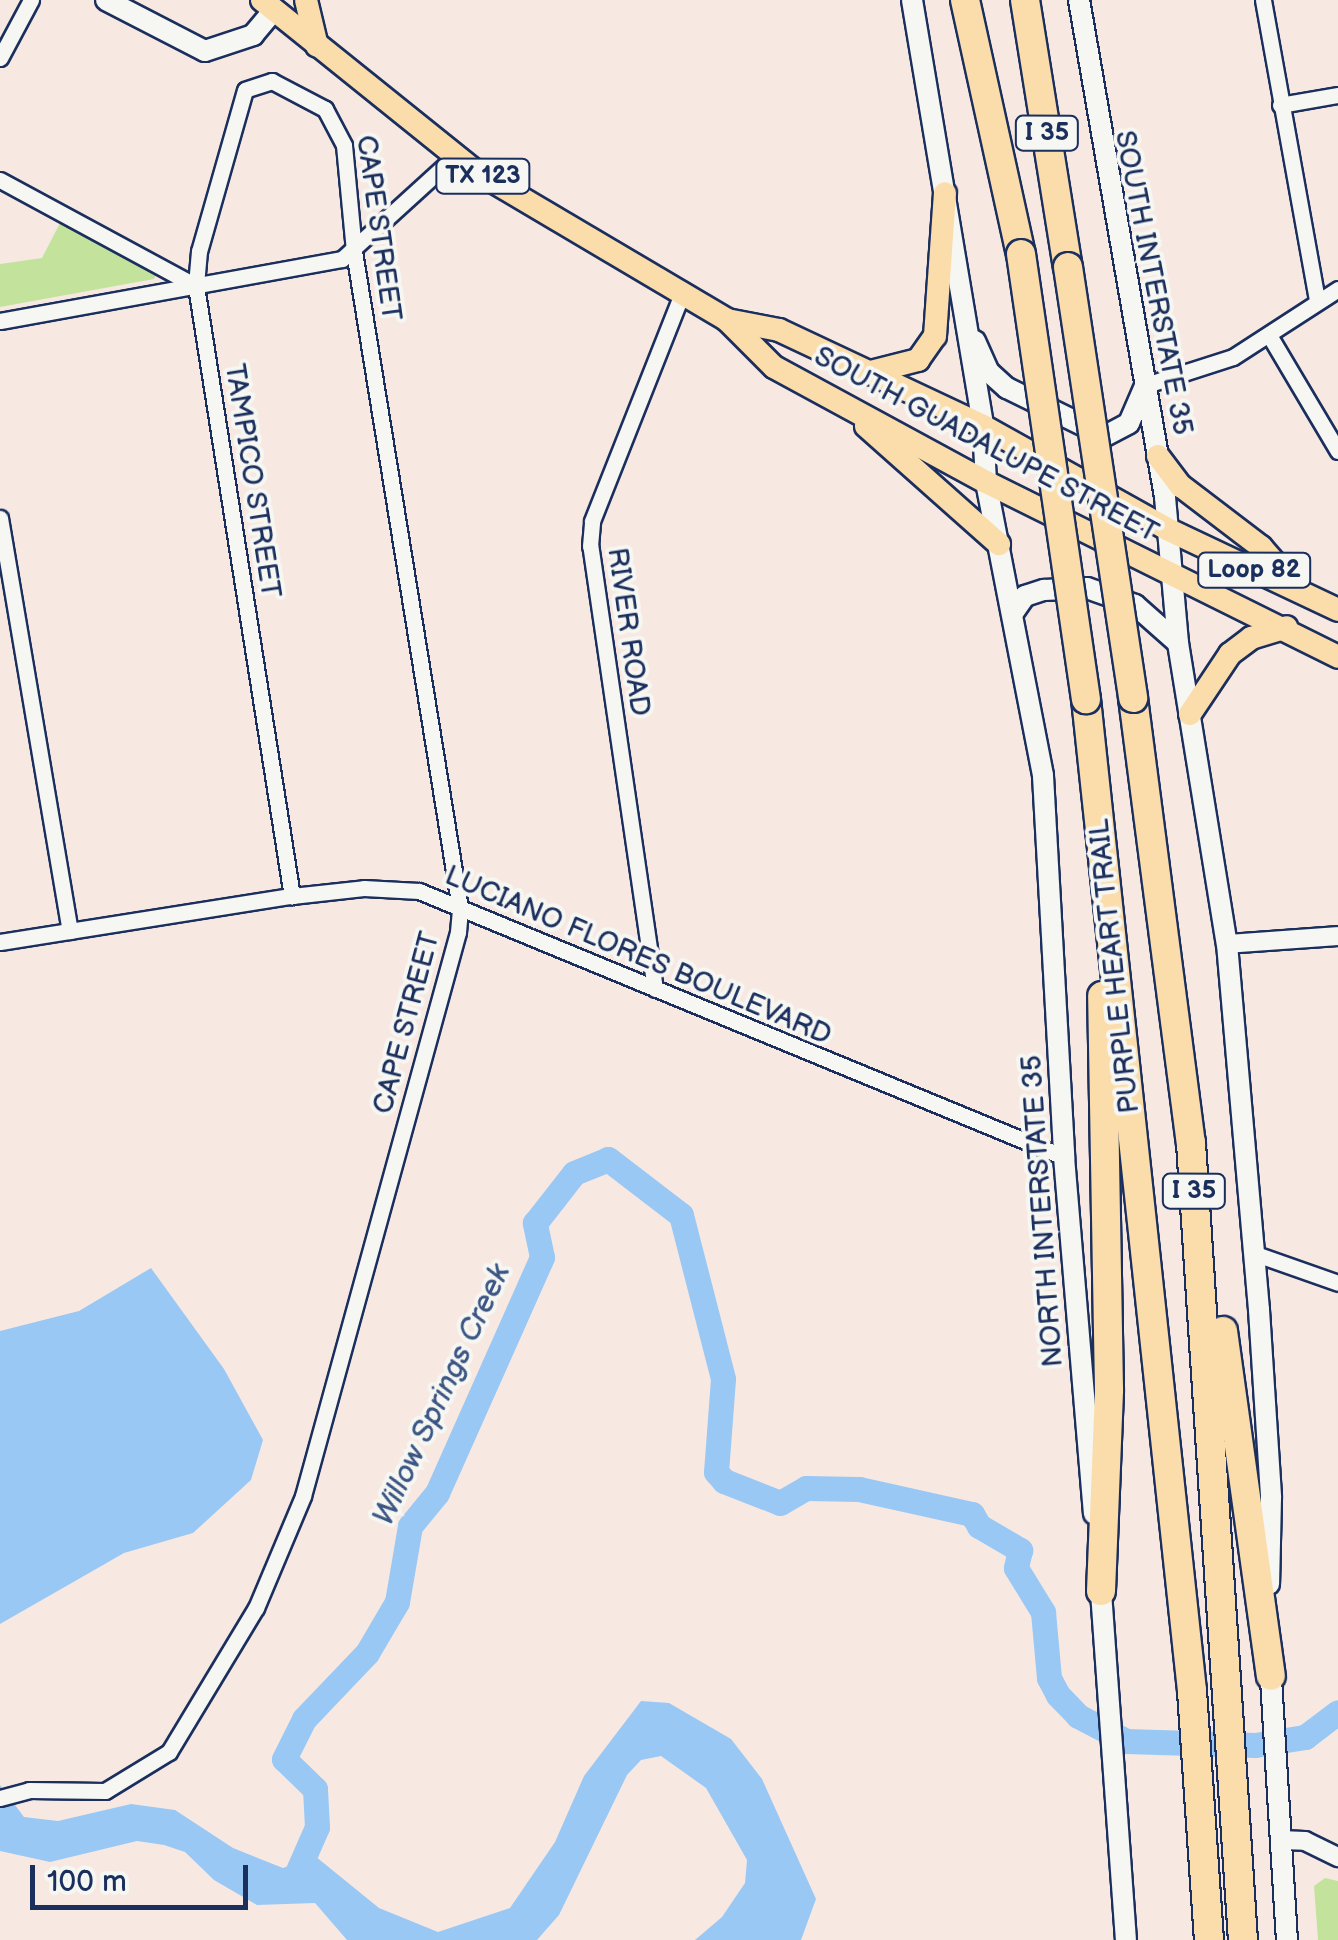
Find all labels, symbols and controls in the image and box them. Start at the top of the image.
road number: I 35 [1014,113,1080,153]
street label: SOUTH INTERSTATE 35 [1107,128,1199,438]
street label: CAPE STREET [348,133,408,323]
road number: TX 123 [433,156,533,196]
street label: SOUTH GUADALUPE STREET [808,340,1164,550]
street label: TAMPICO STREET [217,361,287,601]
street label: RIVER ROAD [600,546,656,718]
road number: Loop 82 [1196,550,1312,590]
street label: PURPLE HEART TRAIL [1083,817,1147,1115]
street label: LUCIANO FLORES BOULEVARD [440,859,836,1053]
street label: CAPE STREET [367,928,447,1118]
street label: NORTH INTERSTATE 35 [1015,1054,1071,1368]
road number: I 35 [1162,1171,1226,1211]
water label: Willow Springs Creek [366,1258,518,1532]
scale bar [35,1845,252,1907]
text: 100 m [47,1864,127,1900]

